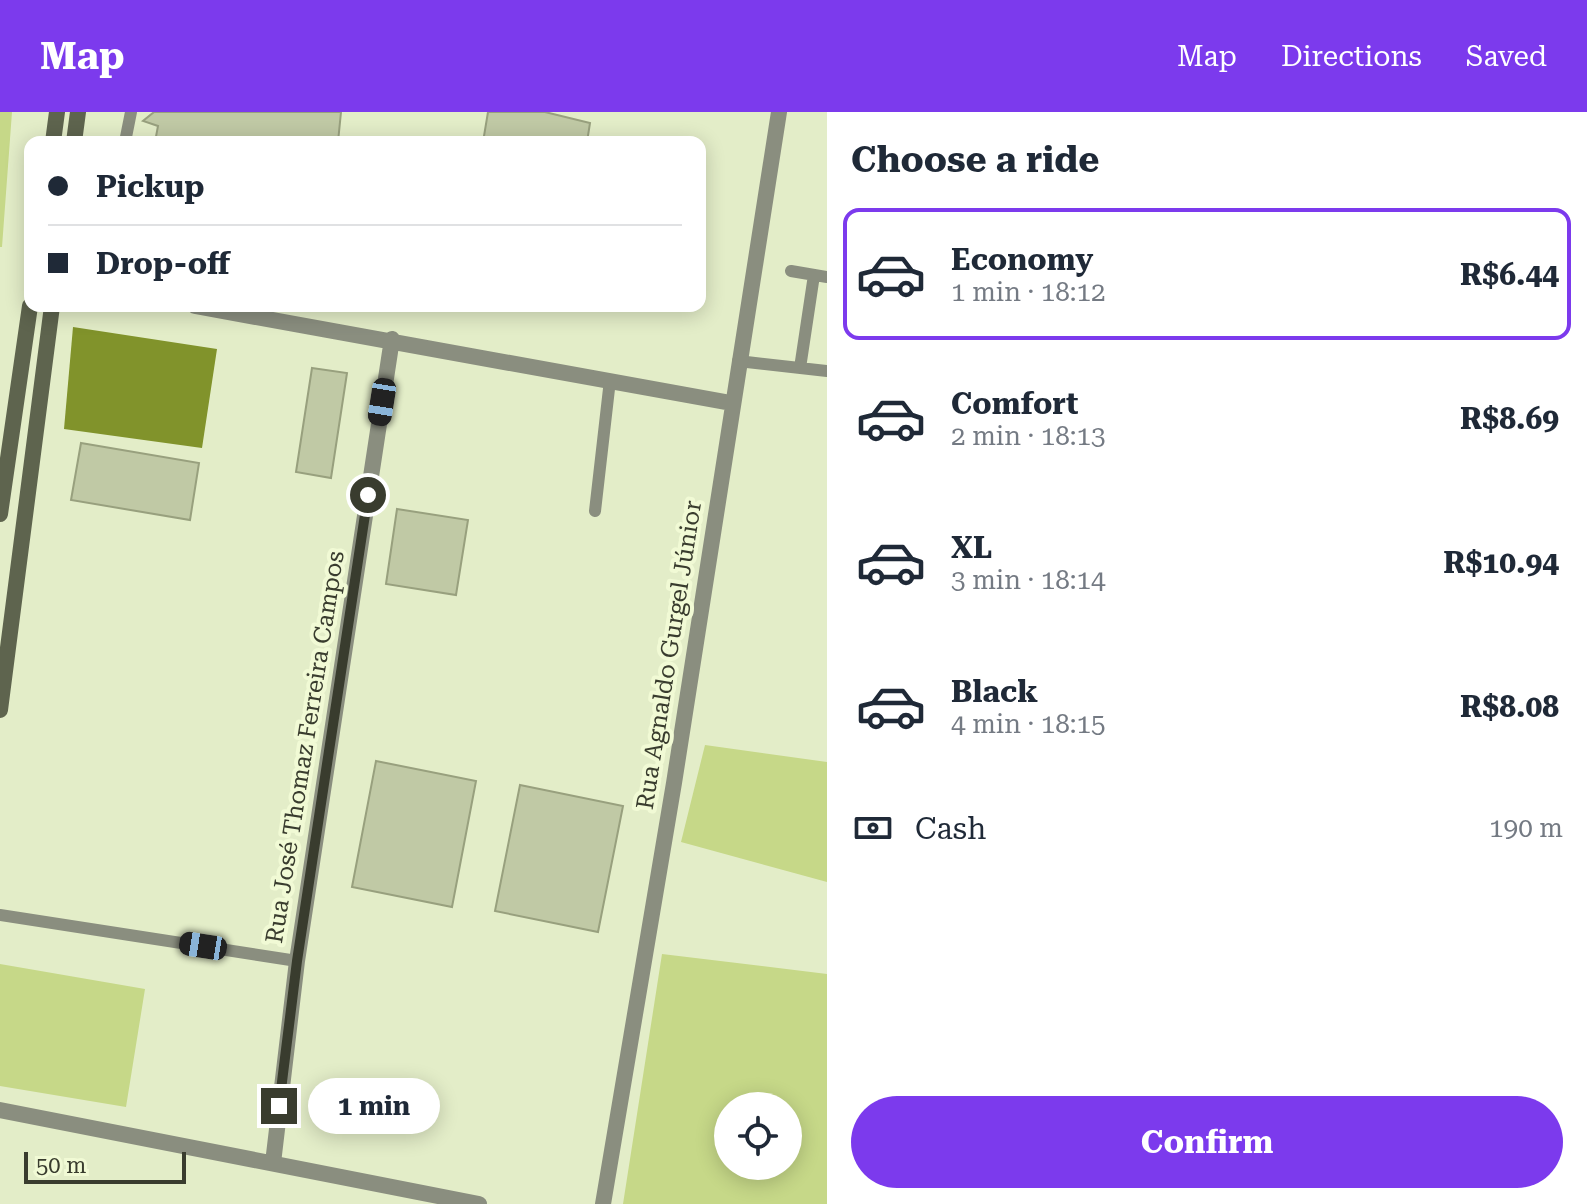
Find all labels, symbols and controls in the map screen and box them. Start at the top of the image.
text: Map [40,34,125,78]
text: Map [1177,40,1237,73]
text: Directions [1281,40,1422,73]
text: Saved [1466,40,1547,73]
text: Choose a ride [851,139,1099,181]
text: Pickup [96,169,204,204]
icon: car [855,238,927,310]
text: Economy [951,242,1093,277]
text: Drop-off [96,246,230,281]
text: R$6.44 [1460,257,1559,292]
text: 1 min · 18:12 [951,277,1106,307]
car [366,376,398,428]
icon: car [855,382,927,454]
text: Comfort [951,386,1078,421]
text: R$8.69 [1460,401,1559,436]
text: 2 min · 18:13 [951,421,1106,451]
route start [350,477,386,513]
street label: Rua Agnaldo Gurgel Júnior [631,499,707,811]
icon: car [855,526,927,598]
text: XL [951,530,992,565]
text: R$10.94 [1443,545,1559,580]
street label: Rua José Thomaz Ferreira Campos [260,549,350,945]
text: 3 min · 18:14 [951,565,1106,595]
icon: car [855,670,927,742]
text: Black [951,674,1038,709]
text: R$8.08 [1460,689,1559,724]
text: 4 min · 18:15 [951,709,1106,739]
icon: cash [851,806,895,850]
text: Cash [915,811,986,846]
text: 190 m [1489,813,1563,843]
car [177,930,229,962]
callout: 1 min [307,1078,439,1134]
route end [261,1088,297,1124]
text: 1 min [338,1091,410,1121]
map controls [714,1092,802,1180]
button: locate [714,1092,802,1180]
button: Confirm [851,1096,1563,1188]
scale bar [24,1148,186,1184]
text: 50 m [36,1153,86,1178]

